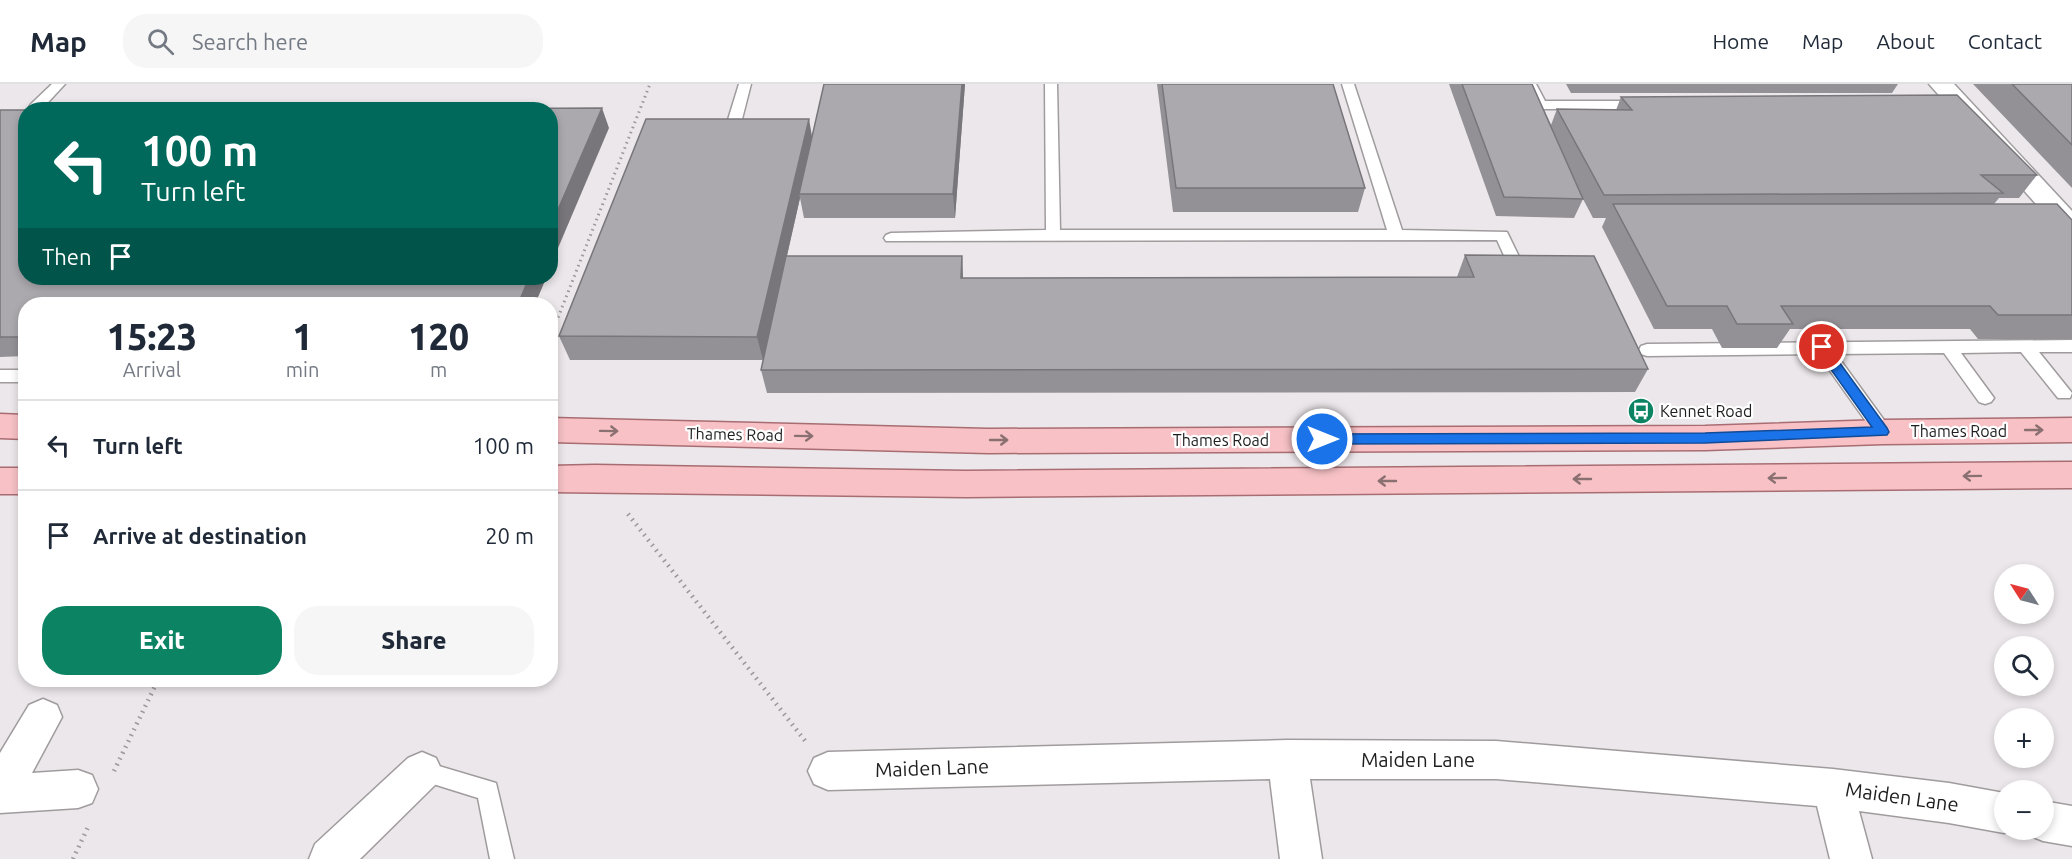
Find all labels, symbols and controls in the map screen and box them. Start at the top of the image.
search box [123,14,543,68]
icon: search [144,25,177,58]
text: Map [30,26,87,57]
text: Search here [192,29,308,54]
text: Home [1712,29,1769,53]
text: Map [1802,29,1843,53]
text: About [1876,29,1935,53]
text: Contact [1968,29,2042,53]
icon: left [42,126,120,204]
text: 100 m [141,127,258,174]
text: Turn left [141,176,245,206]
icon: arrive [104,240,137,273]
text: Then [42,244,92,269]
text: 15:23 [107,316,197,357]
text: 1 [292,316,313,357]
text: 120 [408,316,469,357]
pin [1796,321,1847,372]
icon: arrive [1805,330,1838,363]
text: Arrival [123,358,181,381]
text: min [286,358,319,381]
text: m [430,358,447,381]
bus stop icon: Kennet Road [1626,396,1656,426]
place label: Kennet Road [1660,402,1752,420]
position arrow [1290,407,1354,471]
street label: Thames Road [1911,422,2007,440]
street label: Thames Road [687,424,783,444]
one-way arrow [2023,425,2043,436]
one-way arrow [598,426,618,437]
icon: left [42,429,75,462]
one-way arrow [793,430,813,442]
street label: Thames Road [1173,431,1269,449]
text: Turn left [93,433,183,458]
text: 100 m [473,433,534,458]
one-way arrow [988,434,1008,446]
one-way arrow [1962,470,1982,482]
one-way arrow [1767,472,1787,484]
one-way arrow [1572,474,1592,485]
one-way arrow [1377,475,1397,487]
icon: arrive [42,519,75,552]
text: Arrive at destination [93,523,307,548]
text: 20 m [485,523,534,548]
north arrow [1994,564,2054,624]
map controls [1994,564,2054,840]
button: Exit [42,606,282,675]
button: Share [294,606,534,675]
button: search [1994,636,2054,696]
button: + [1994,708,2054,768]
street label: Maiden Lane [1361,748,1475,771]
street label: Maiden Lane [875,754,989,781]
street label: Maiden Lane [1844,777,1960,816]
button: − [1994,780,2054,840]

